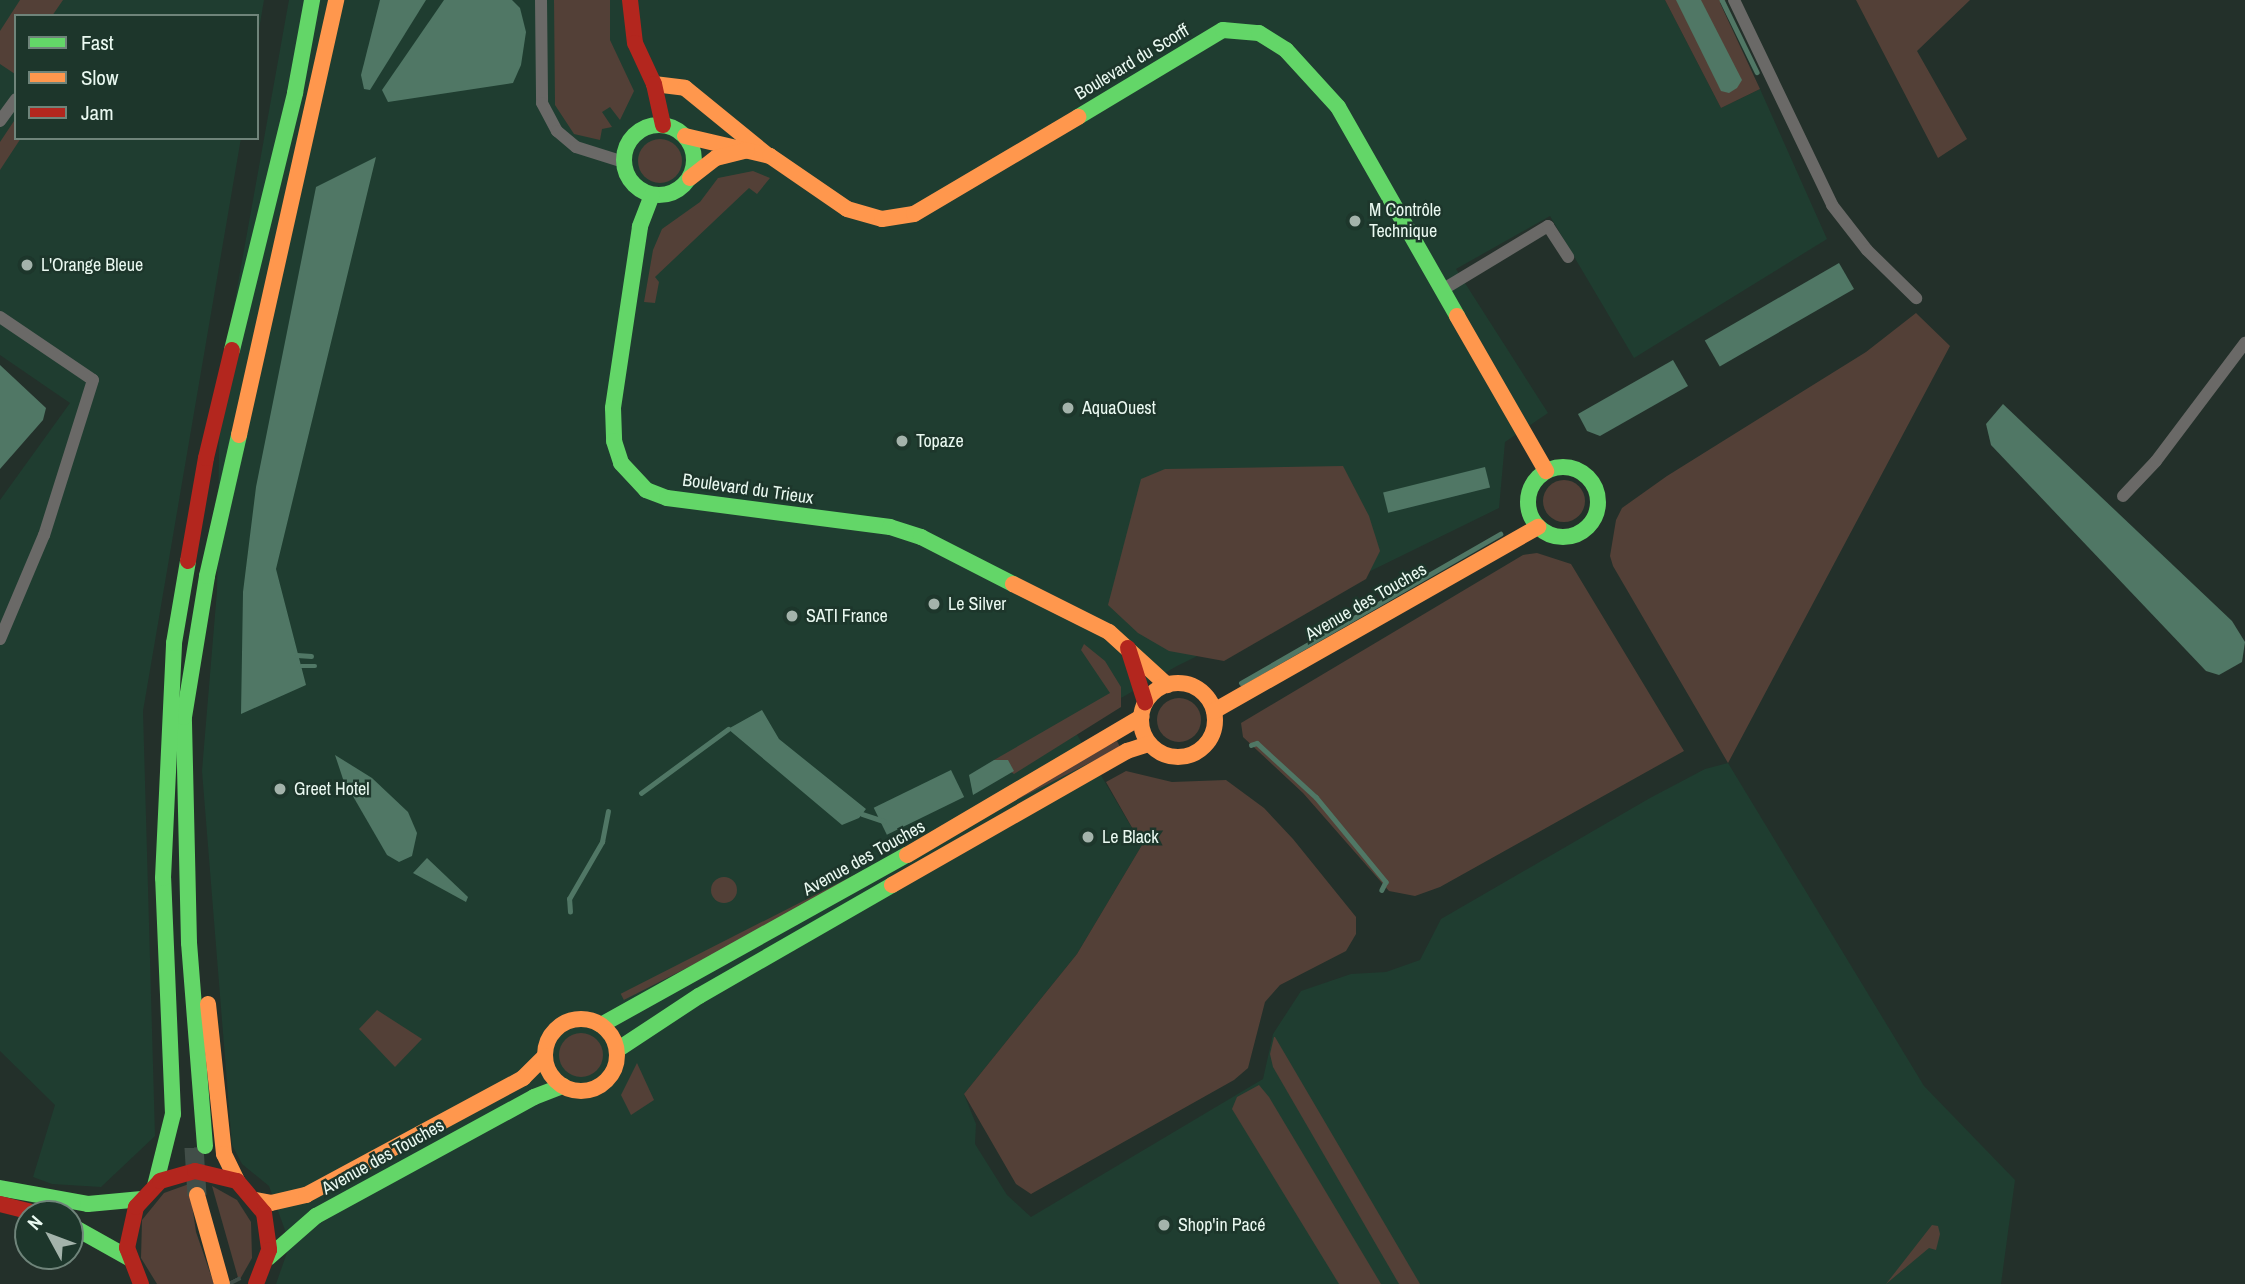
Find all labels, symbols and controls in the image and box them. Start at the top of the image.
legend [14,14,259,140]
street label: Boulevard du Scorff [1071,19,1193,105]
text: Fast [81,28,114,57]
text: Slow [81,63,118,92]
text: Jam [81,98,114,127]
place label: M Contrôle Technique [1369,200,1441,242]
marker: M Contrôle Technique [1347,213,1363,229]
place label: L'Orange Bleue [41,254,143,276]
marker: L'Orange Bleue [19,257,35,273]
place label: AquaOuest [1082,397,1156,419]
marker: AquaOuest [1060,400,1076,416]
place label: Topaze [916,430,964,452]
marker: Topaze [894,433,910,449]
street label: Boulevard du Trieux [681,469,815,509]
street label: Avenue des Touches [1301,558,1431,646]
place label: Le Silver [948,593,1006,615]
marker: Le Silver [926,596,942,612]
place label: SATI France [806,605,888,627]
marker: SATI France [784,608,800,624]
place label: Greet Hotel [294,778,369,800]
marker: Greet Hotel [272,781,288,797]
street label: Avenue des Touches [799,815,929,901]
place label: Le Black [1102,826,1159,848]
marker: Le Black [1080,829,1096,845]
street label: Avenue des Touches [318,1114,448,1200]
north arrow [14,1200,84,1270]
text: N [21,1210,48,1235]
place label: Shop'in Pacé [1178,1214,1265,1236]
marker: Shop'in Pacé [1156,1217,1172,1233]

